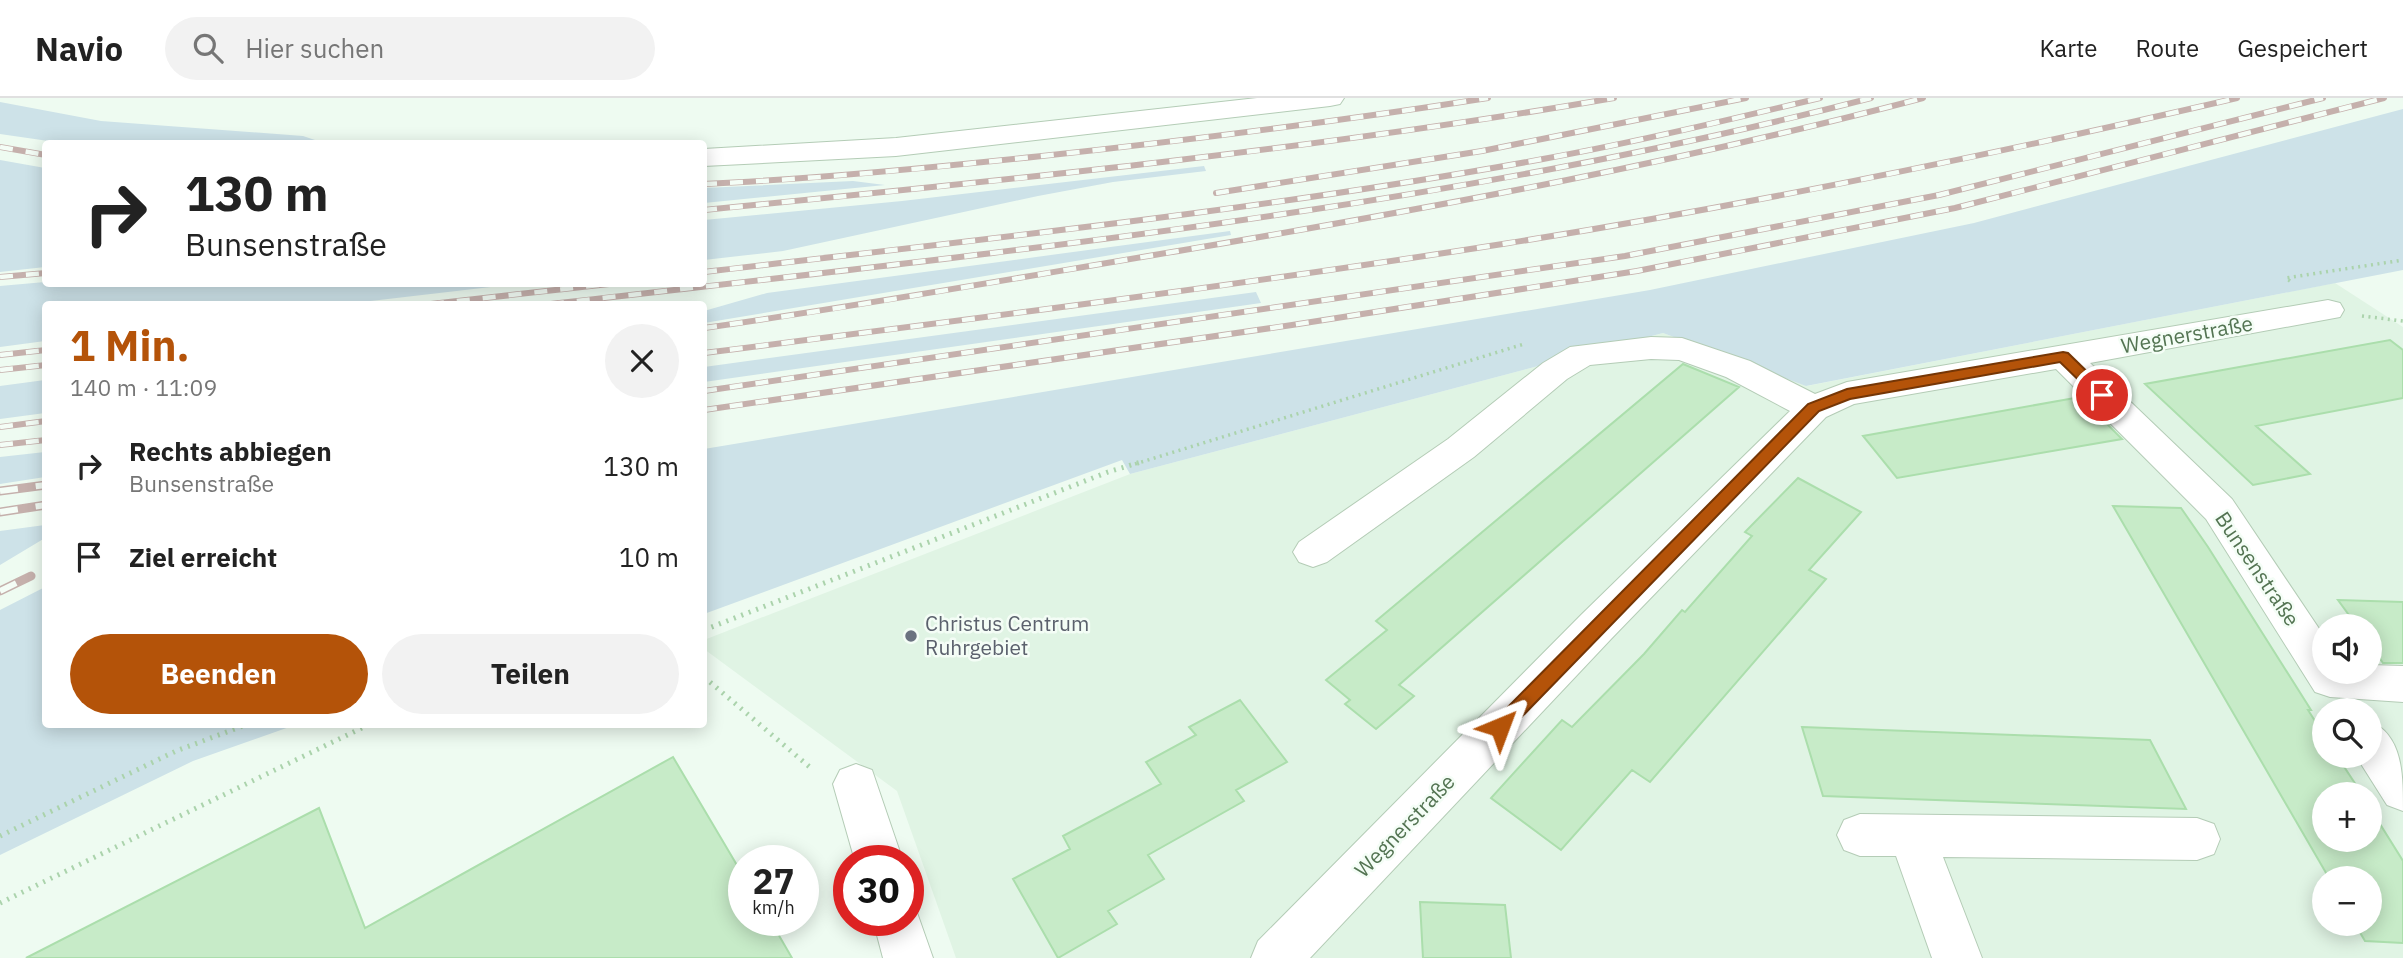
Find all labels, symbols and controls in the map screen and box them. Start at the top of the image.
search box [165,17,655,80]
text: Navio [35,27,123,70]
icon: search [189,29,227,67]
text: Hier suchen [245,31,384,65]
text: Karte [2039,32,2098,64]
text: Route [2136,32,2199,64]
text: Gespeichert [2237,32,2368,64]
text: 130 m [185,161,329,224]
icon: right [70,168,161,259]
text: Bunsenstraße [185,223,387,265]
street label: Wegnerstraße [2119,309,2255,359]
text: 1 Min. [70,318,190,373]
button: close [605,324,679,398]
pin [2072,365,2132,425]
text: 140 m · 11:09 [70,372,217,402]
icon: arrive [2083,376,2121,414]
text: Rechts abbiegen [129,434,332,468]
icon: right [70,447,108,485]
text: 130 m [603,449,679,483]
text: Bunsenstraße [129,468,274,498]
street label: Bunsenstraße [2209,506,2306,631]
icon: arrive [70,538,108,576]
text: Ziel erreicht [129,540,277,574]
text: 10 m [619,540,679,574]
place label: Christus Centrum Ruhrgebiet [925,609,1089,661]
map controls [2312,614,2382,936]
button: sound [2312,614,2382,684]
marker: Christus Centrum Ruhrgebiet [903,628,919,644]
button: Beenden [70,634,368,714]
button: Teilen [382,634,679,714]
position arrow [1463,690,1537,764]
button: search [2312,698,2382,768]
street label: Wegnerstraße [1348,768,1461,883]
button: + [2312,782,2382,852]
speed limit sign: 30 [833,845,924,936]
text: 27 [752,858,795,904]
button: − [2312,866,2382,936]
text: km/h [752,896,795,919]

